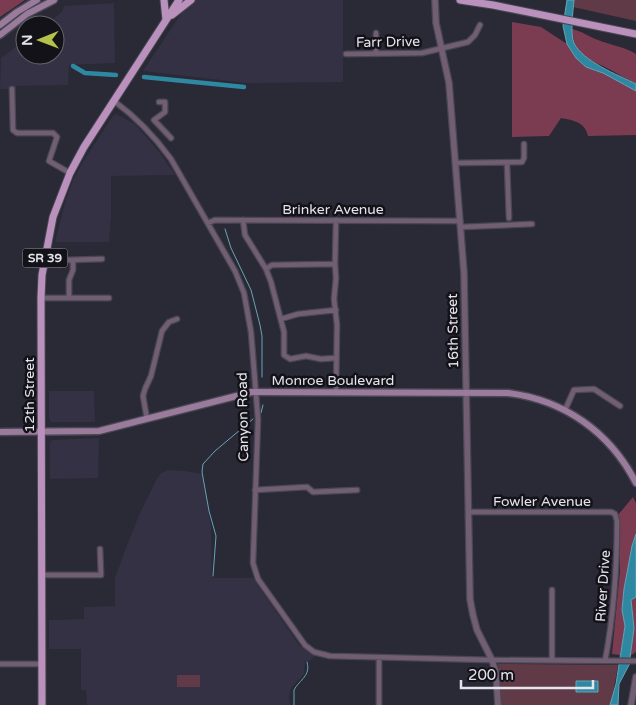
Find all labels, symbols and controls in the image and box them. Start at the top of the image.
north arrow [15,15,65,65]
street label: Farr Drive [356,33,420,51]
text: N [19,34,36,46]
street label: Brinker Avenue [282,201,384,218]
road number: SR 39 [22,248,68,268]
street label: 16th Street [444,293,462,369]
street label: 12th Street [21,357,38,433]
street label: Canyon Road [234,372,252,462]
street label: Monroe Boulevard [272,372,394,389]
street label: Fowler Avenue [493,493,591,510]
street label: River Drive [592,549,614,623]
scale bar [461,658,594,690]
text: 200 m [468,666,514,684]

